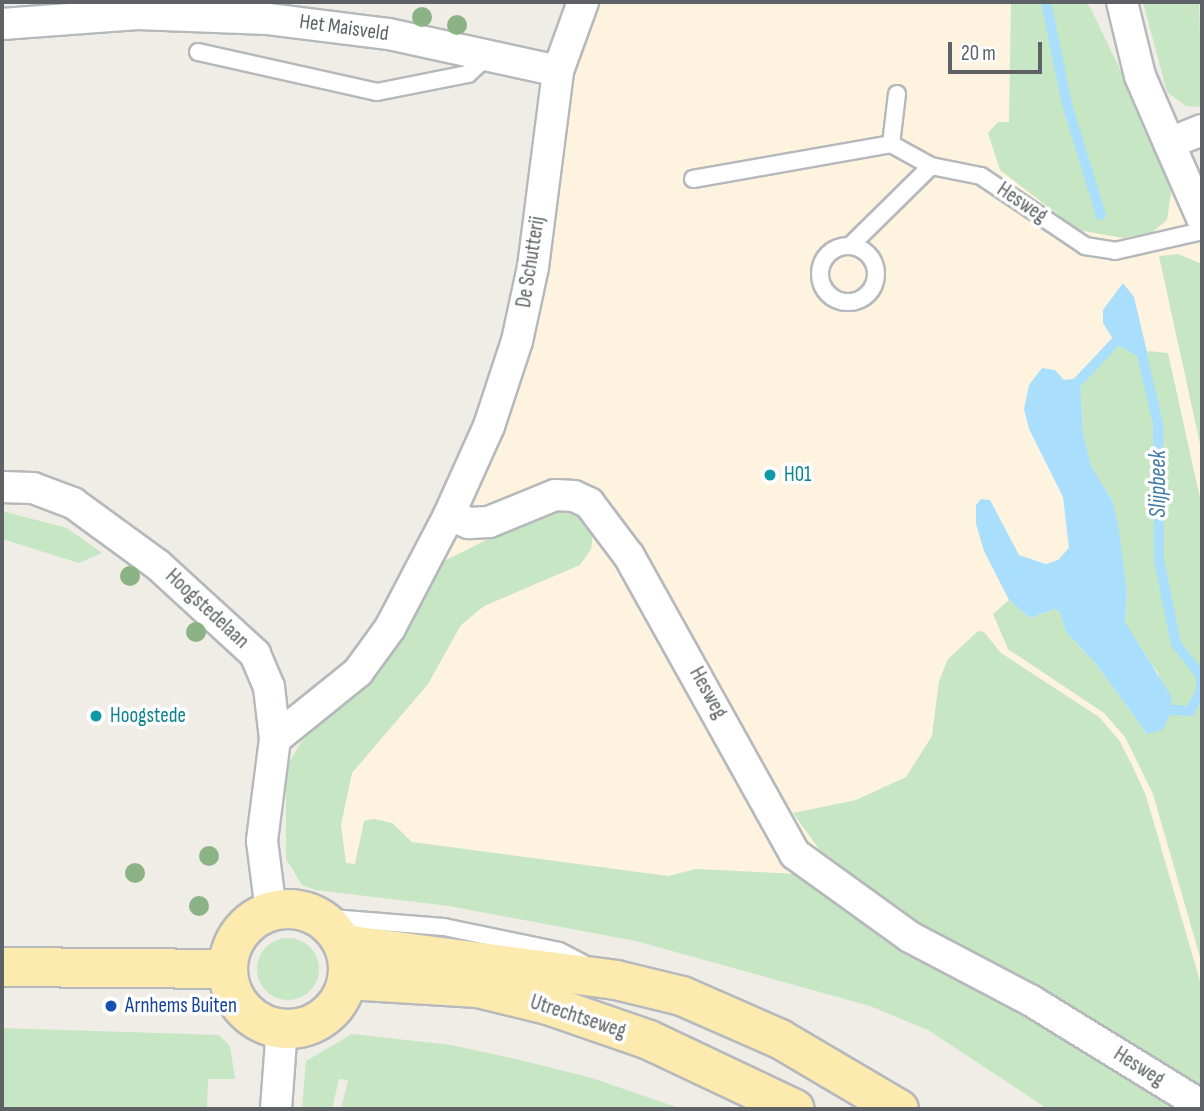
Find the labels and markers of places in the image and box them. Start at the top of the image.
place label: H01 [784,462,811,488]
marker: H01 [762,467,778,483]
place label: Hoogstede [110,703,186,729]
marker: Hoogstede [88,708,104,724]
place label: Arnhems Buiten [125,993,237,1019]
marker: Arnhems Buiten [103,998,119,1014]

